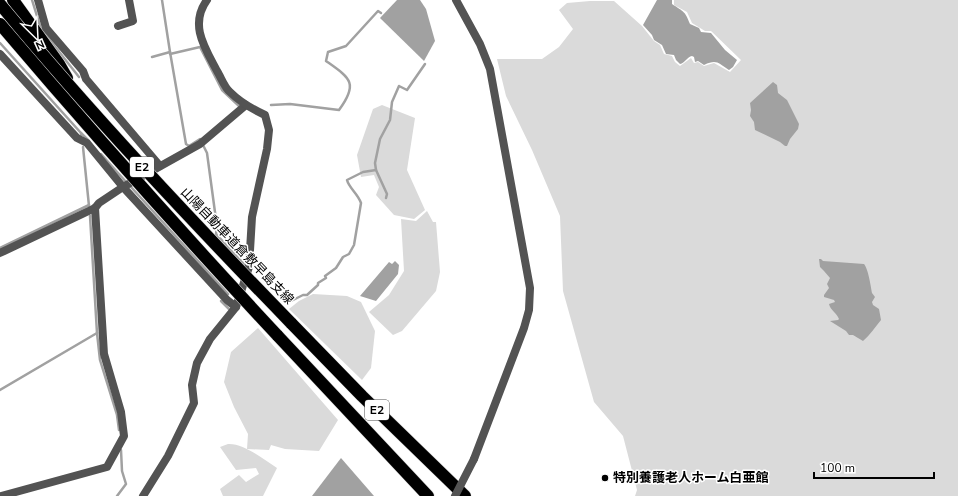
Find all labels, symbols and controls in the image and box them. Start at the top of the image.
north arrow [16,16,56,56]
text: N [33,36,47,53]
road number: E2 [130,157,154,177]
street label: 山陽自動車道倉敷早島支線 [176,184,298,308]
road number: E2 [365,400,389,420]
scale bar [814,454,934,480]
text: 100 m [820,460,855,476]
place label: 特別養護老人ホーム白亜館 [613,469,769,487]
marker: 特別養護老人ホーム白亜館 [600,473,610,483]

